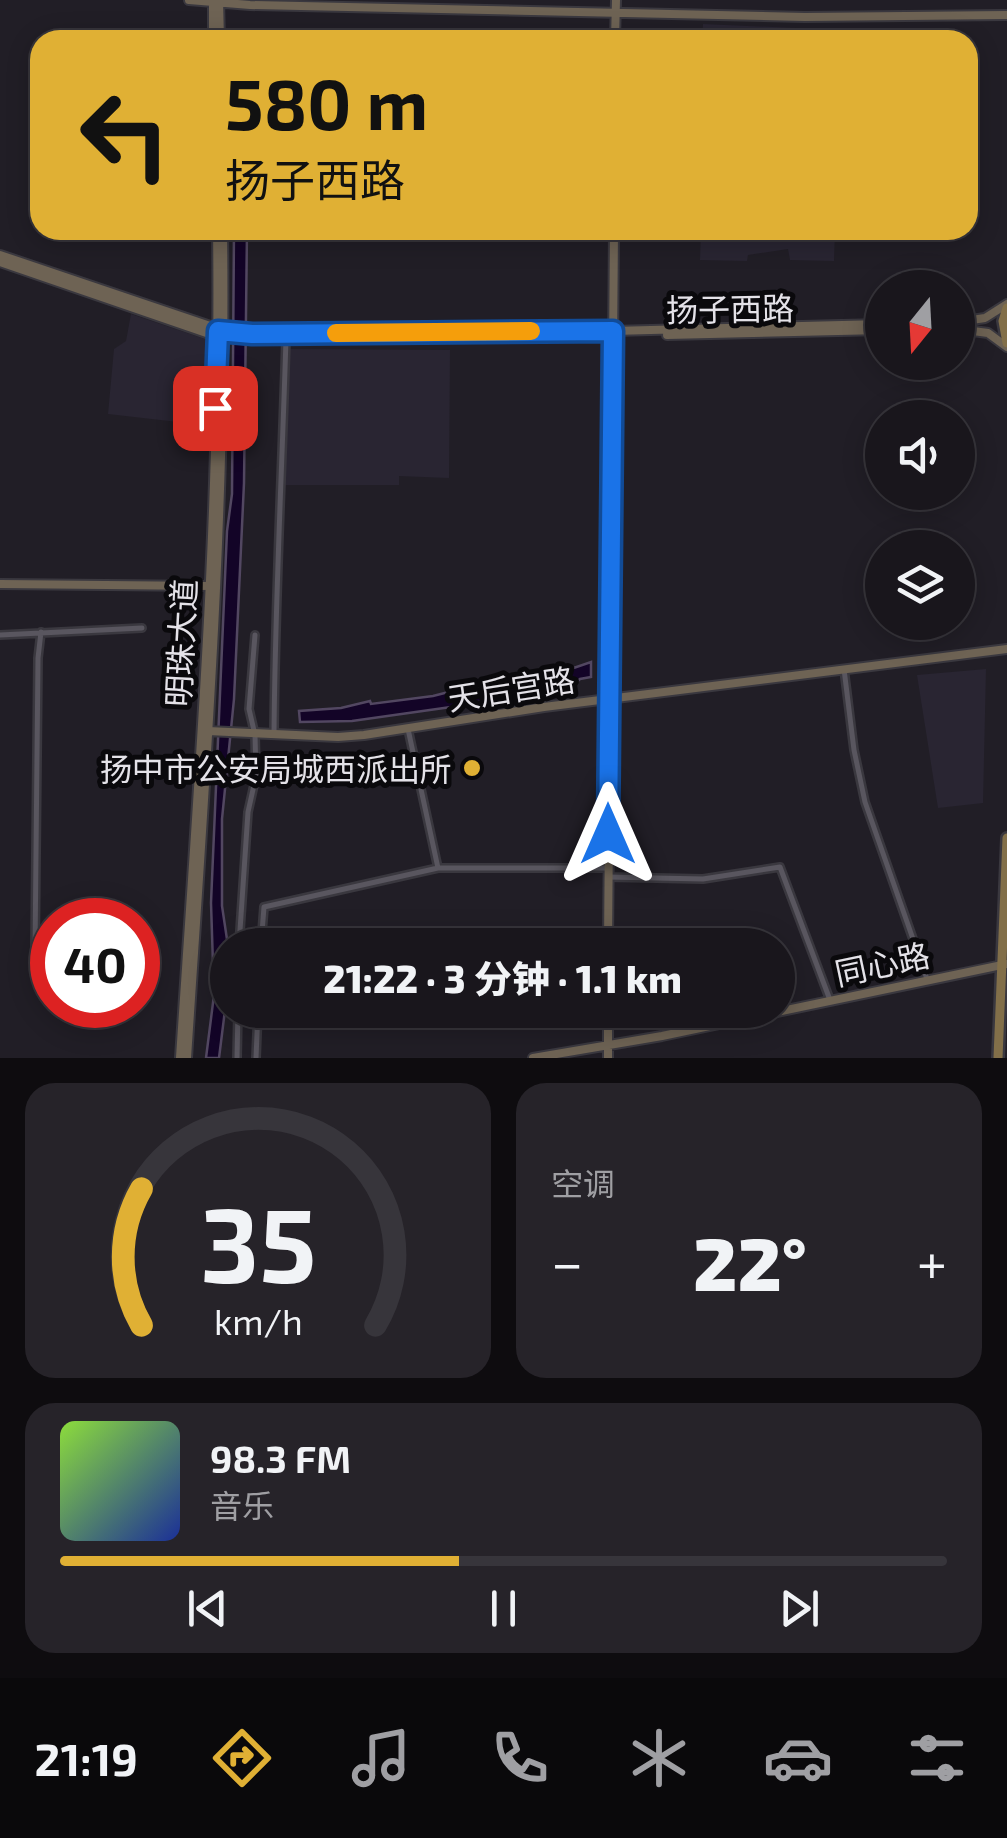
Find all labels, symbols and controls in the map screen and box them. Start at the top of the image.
text: 580 m [225,60,428,144]
icon: left [60,70,190,200]
text: 扬子西路 [225,152,405,206]
north arrow [865,270,975,380]
map controls [865,270,975,640]
street label: 扬子西路 [666,288,794,328]
pin [173,366,258,451]
icon: arrive [188,381,243,436]
button: sound [865,400,975,510]
button: layers [865,530,975,640]
street label: 明珠大道 [158,578,202,708]
street label: 天后宫路 [445,659,577,717]
place label: 扬中市公安局城西派出所 [100,749,452,787]
marker: 扬中市公安局城西派出所 [461,757,483,779]
position arrow [556,782,660,886]
speed limit sign: 40 [30,898,160,1028]
street label: 同心路 [831,934,933,992]
text: 21:22 · 3 分钟 · 1.1 km [323,955,682,1001]
text: 空调 [551,1164,615,1202]
text: 35 [200,1179,316,1304]
text: 22° [693,1216,807,1306]
text: − [551,1228,583,1294]
text: + [917,1228,947,1294]
text: km/h [214,1299,302,1342]
text: 98.3 FM [210,1435,351,1481]
text: 音乐 [210,1486,274,1524]
icon: previous [180,1581,235,1636]
icon: pause [476,1581,531,1636]
icon: next [772,1581,827,1636]
icon: directions [207,1723,277,1793]
icon: music [346,1723,416,1793]
icon: phone [485,1723,555,1793]
icon: climate [624,1723,694,1793]
icon: car [763,1723,833,1793]
icon: filters [902,1723,972,1793]
text: 21:19 [35,1731,138,1785]

